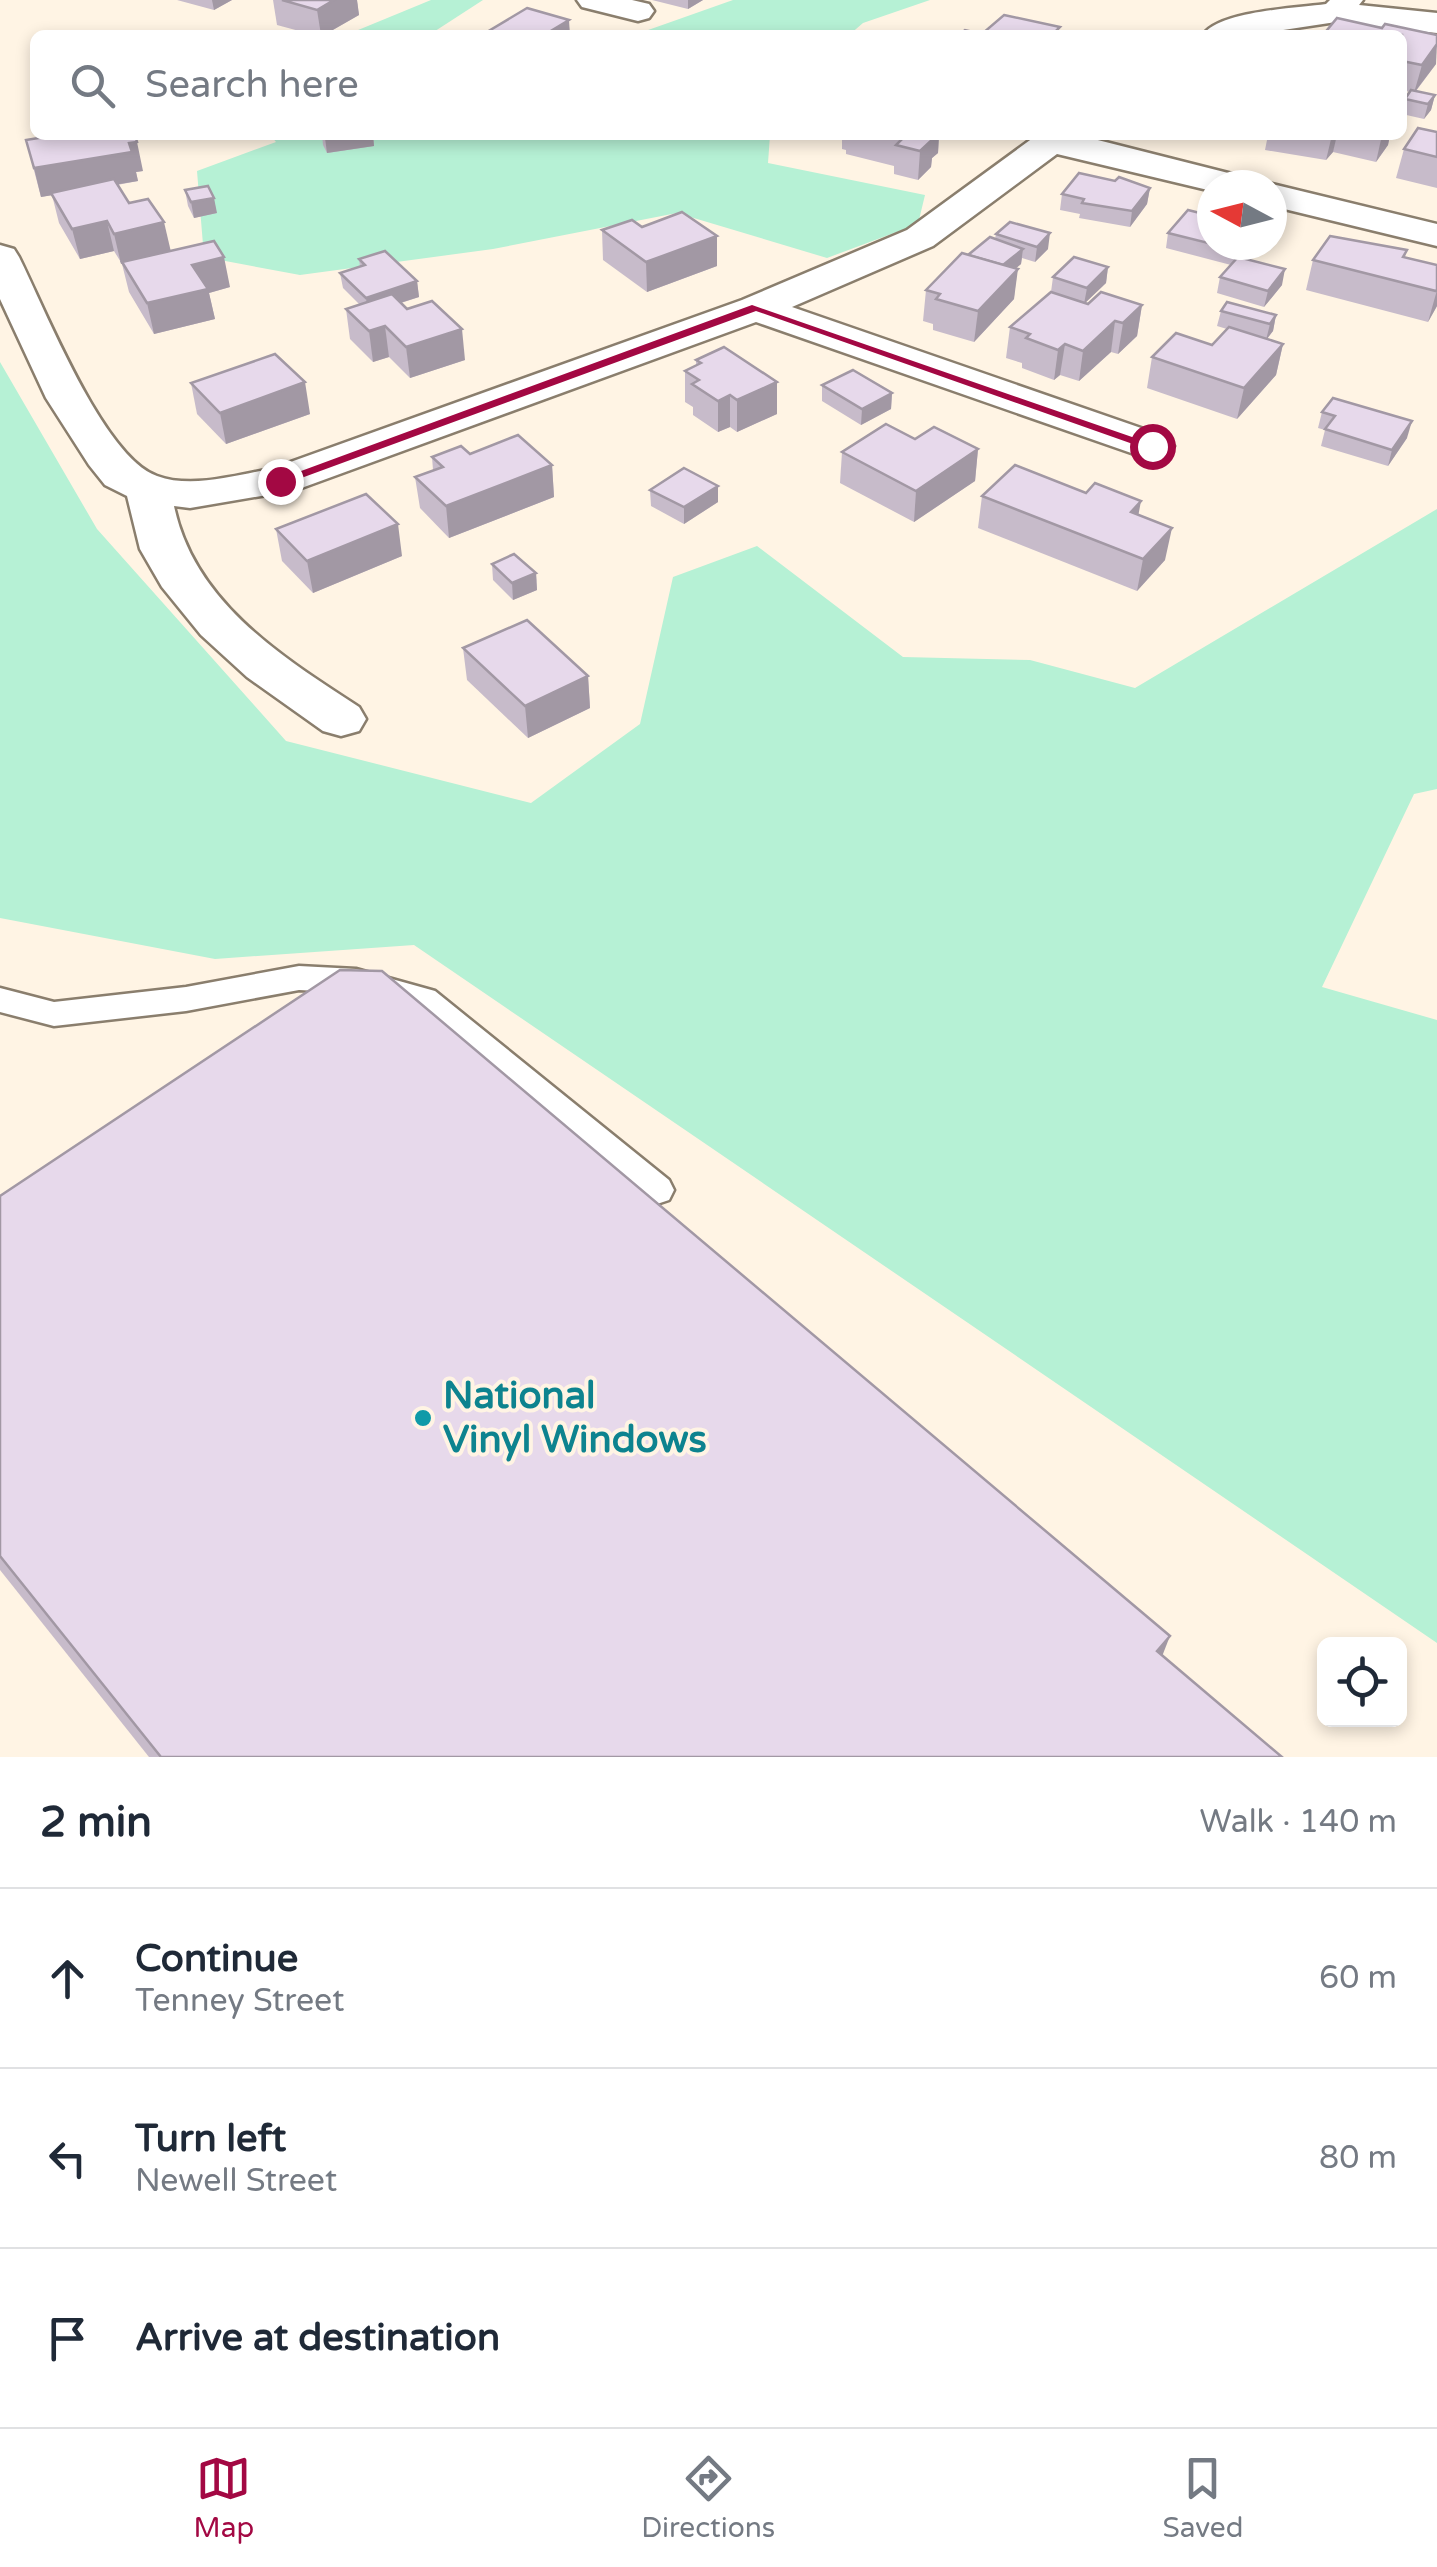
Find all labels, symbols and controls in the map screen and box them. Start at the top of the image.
search box [30,30,1407,140]
icon: search [65,58,120,113]
text: Search here [145,62,359,108]
north arrow [1197,170,1287,260]
route start [1130,424,1176,470]
route end [258,459,304,505]
place label: National Vinyl Windows [443,1373,707,1463]
marker: National Vinyl Windows [412,1407,434,1429]
map controls [1317,1637,1407,1727]
button: locate [1317,1637,1407,1727]
text: 2 min [40,1797,152,1848]
text: Walk · 140 m [1200,1803,1397,1841]
text: Continue [135,1936,298,1982]
icon: ahead [40,1951,95,2006]
text: 60 m [1319,1959,1397,1997]
text: Tenney Street [135,1982,344,2020]
text: Turn left [135,2116,286,2162]
icon: left [40,2131,95,2186]
text: 80 m [1319,2139,1397,2177]
text: Newell Street [135,2162,337,2200]
icon: arrive [40,2311,95,2366]
text: Arrive at destination [135,2315,500,2361]
tab: Map [194,2451,254,2545]
tab: Directions [641,2451,775,2545]
tab: Saved [1162,2451,1243,2545]

